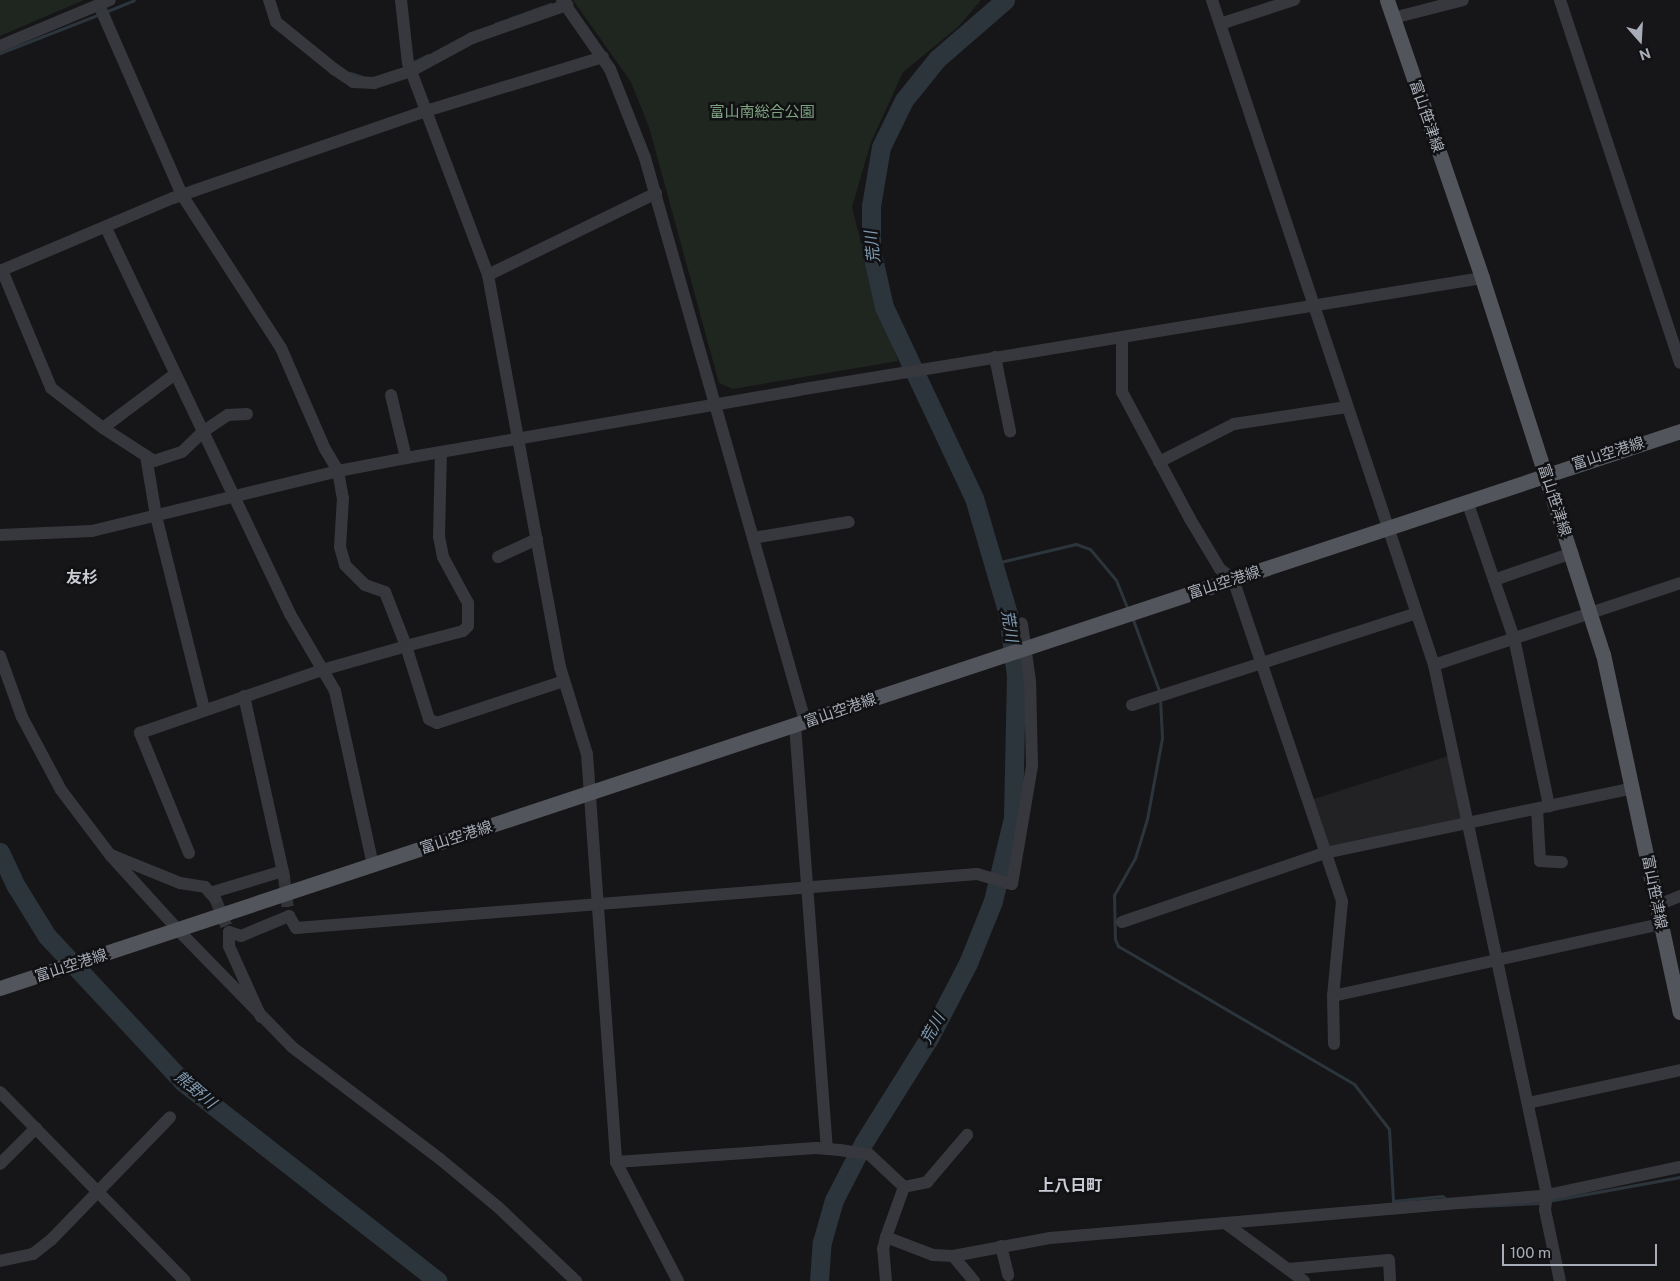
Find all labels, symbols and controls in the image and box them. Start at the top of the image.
north arrow [1615,15,1665,65]
text: N [1637,45,1653,64]
street label: 富山笹津線 [1406,78,1448,154]
park label: 富山南総合公園 [710,103,814,121]
water label: 荒川 [862,230,884,264]
street label: 富山空港線 [1570,433,1646,473]
street label: 富山笹津線 [1535,462,1575,538]
street label: 富山空港線 [1186,562,1262,602]
district label: 友杉 [66,568,98,588]
water label: 荒川 [997,609,1021,643]
street label: 富山空港線 [802,689,878,731]
street label: 富山空港線 [418,817,494,857]
street label: 富山笹津線 [1639,853,1671,931]
street label: 富山空港線 [33,945,109,985]
water label: 荒川 [917,1010,949,1048]
water label: 熊野川 [170,1067,220,1113]
district label: 上八日町 [1038,1176,1102,1196]
scale bar [1505,1234,1660,1266]
text: 100 m [1510,1244,1551,1261]

